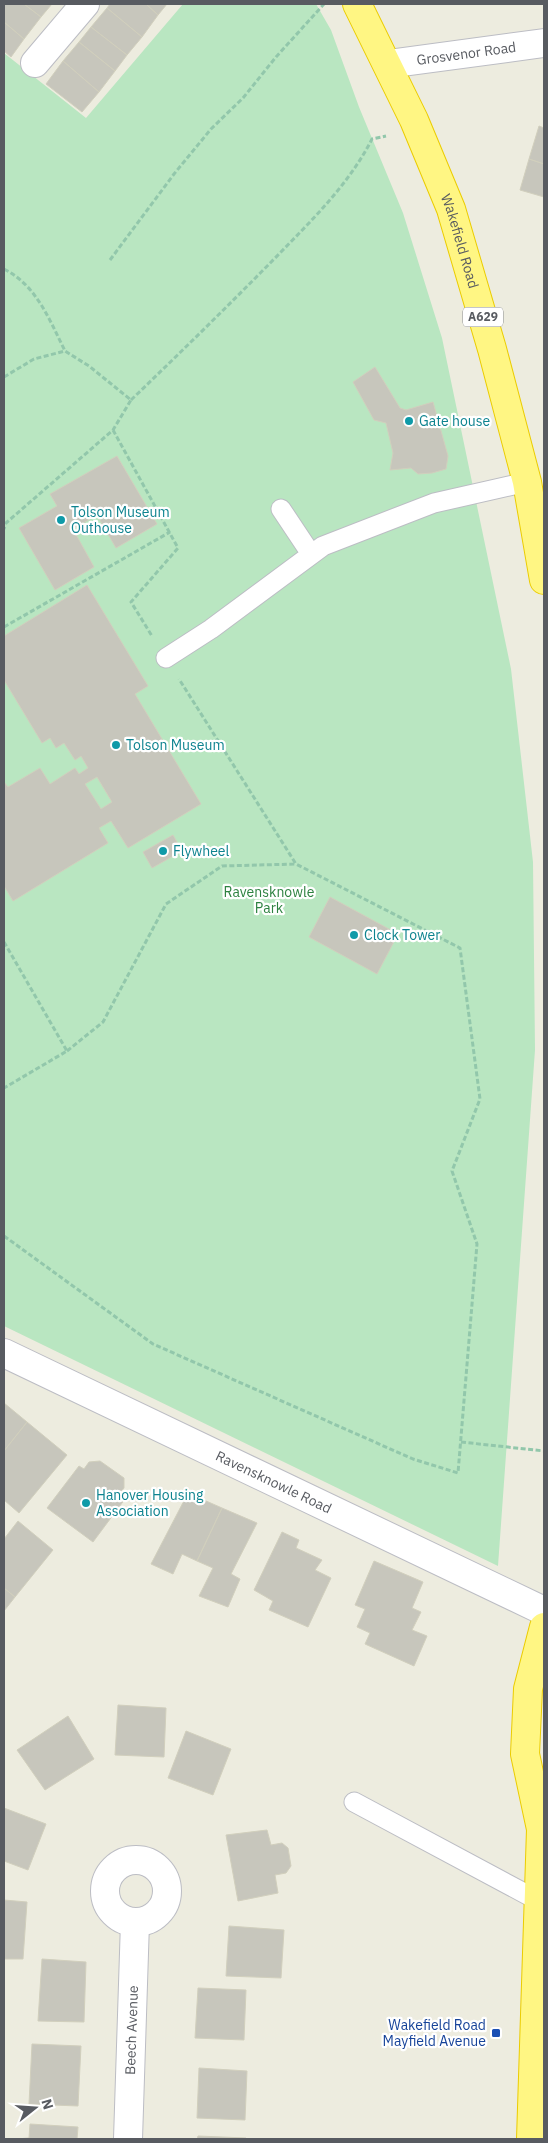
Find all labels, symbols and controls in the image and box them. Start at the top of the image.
street label: Grosvenor Road [415,38,517,69]
street label: Wakefield Road [437,191,483,290]
road number: A629 [463,308,503,326]
place label: Gate house [419,412,491,430]
marker: Gate house [403,415,415,427]
place label: Tolson Museum Outhouse [71,503,170,537]
marker: Tolson Museum Outhouse [55,514,67,526]
place label: Tolson Museum [126,736,225,754]
marker: Tolson Museum [110,739,122,751]
place label: Flywheel [173,842,230,860]
marker: Flywheel [157,845,169,857]
park label: Ravensknowle Park [224,883,315,917]
place label: Clock Tower [364,926,440,944]
marker: Clock Tower [348,929,360,941]
street label: Ravensknowle Road [213,1447,335,1517]
place label: Hanover Housing Association [96,1486,204,1520]
marker: Hanover Housing Association [80,1497,92,1509]
street label: Beech Avenue [121,1985,142,2075]
place label: Wakefield Road Mayfield Avenue [383,2016,486,2050]
marker: Wakefield Road Mayfield Avenue [490,2027,502,2039]
north arrow [10,2083,60,2133]
text: N [37,2097,58,2112]

